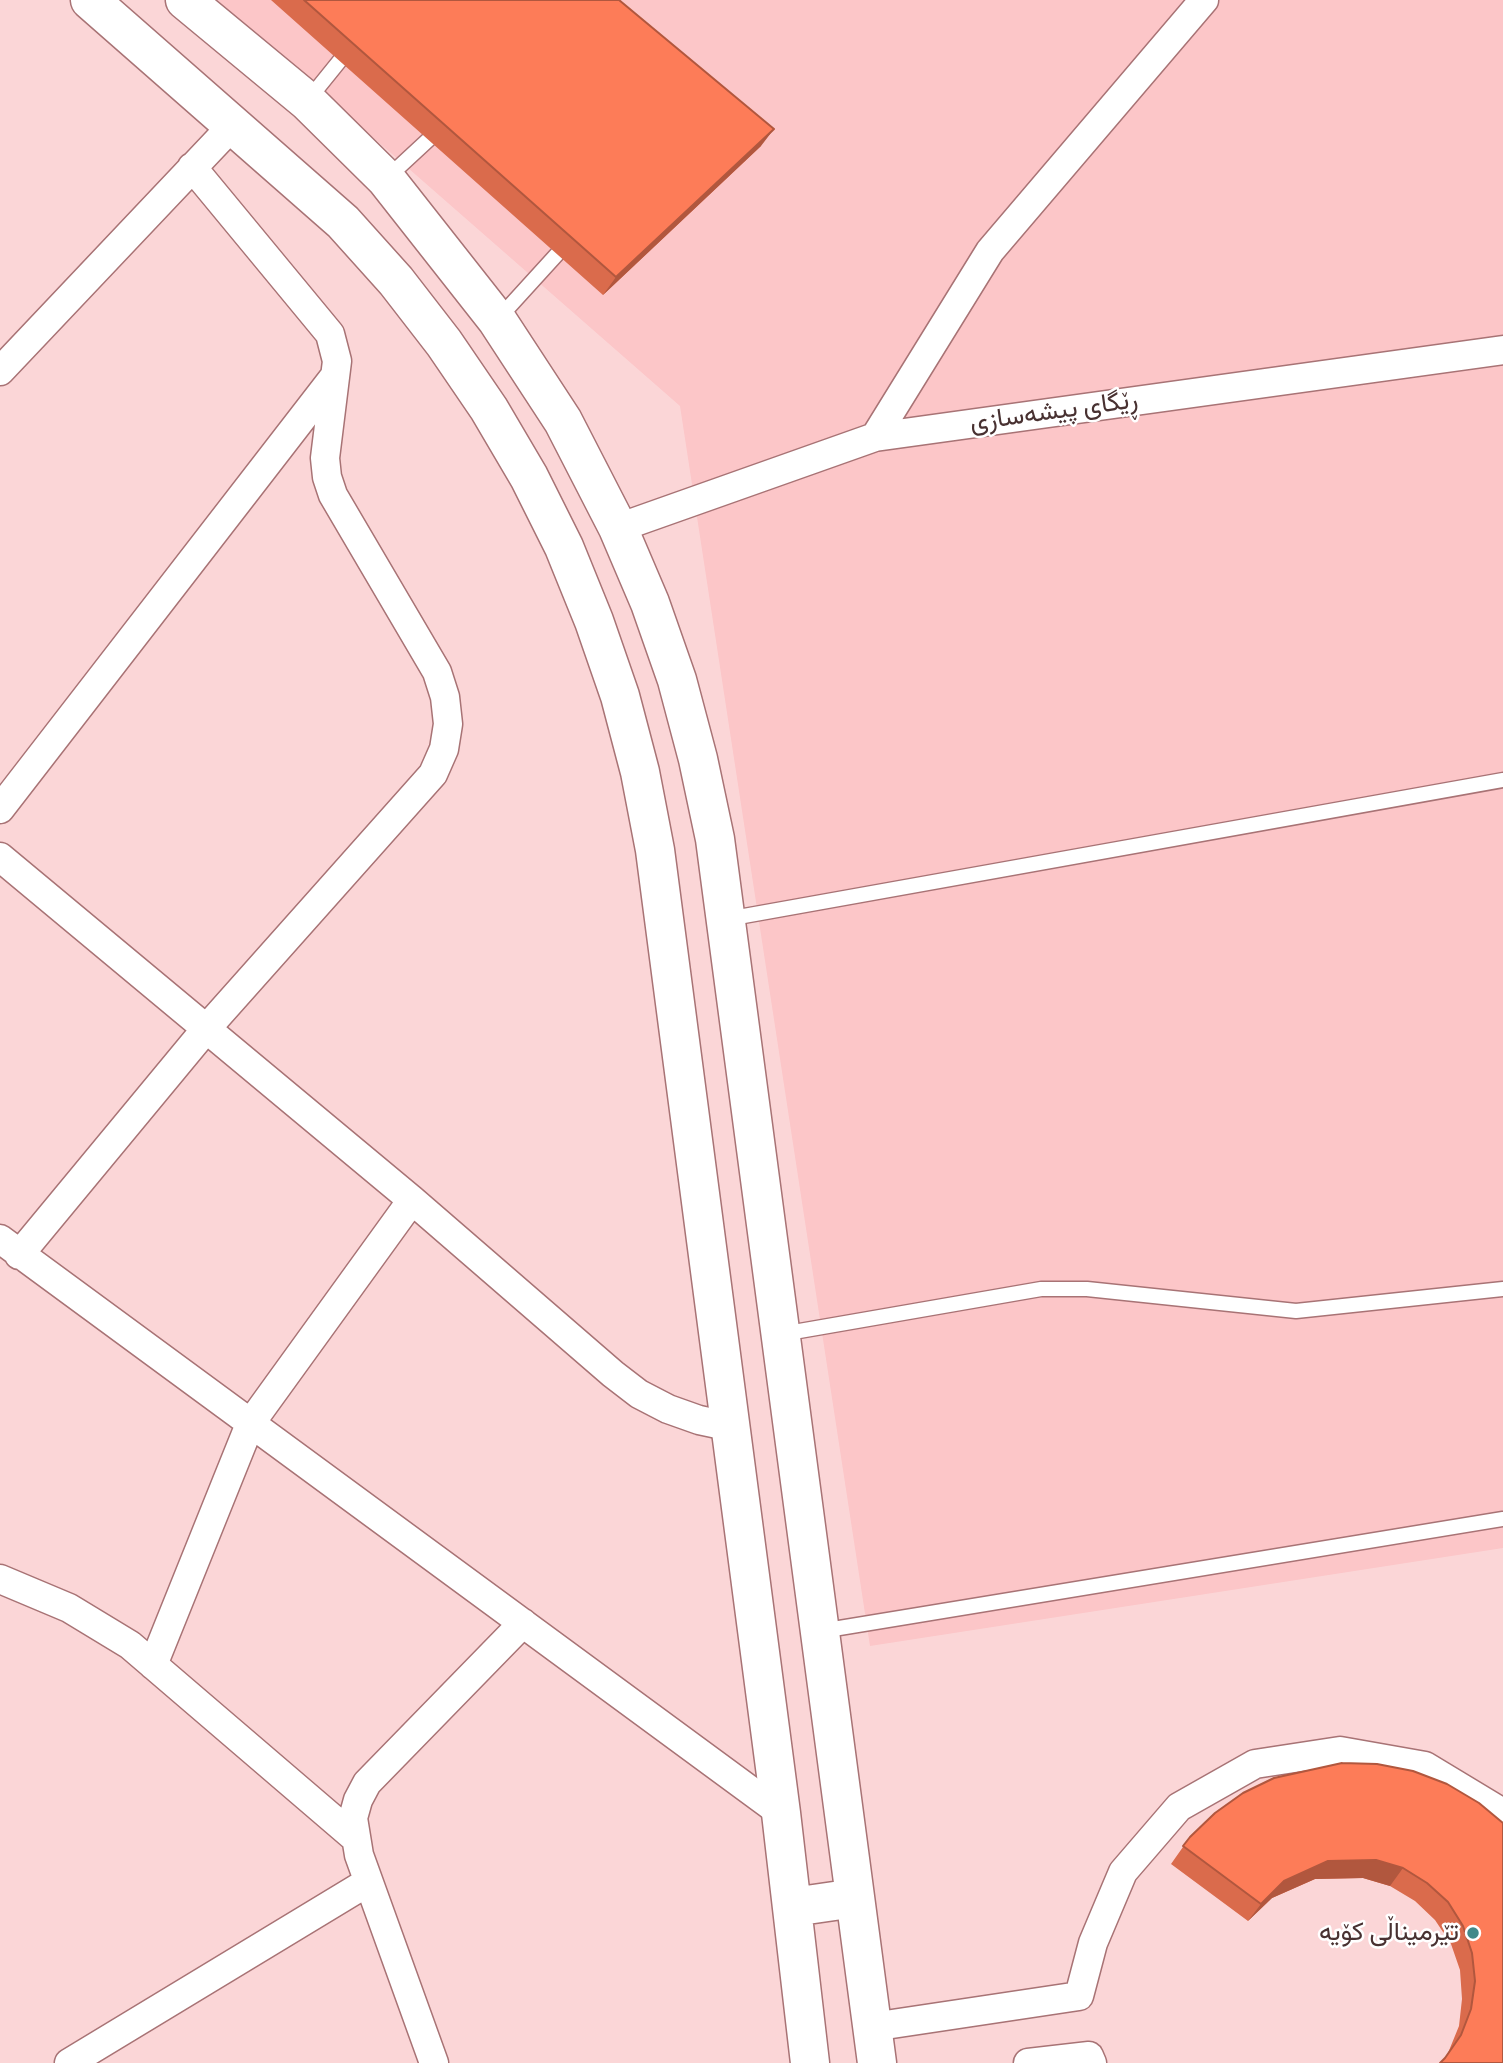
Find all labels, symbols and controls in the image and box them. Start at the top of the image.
street label: ڕێگای پیشەسازی [968,385,1140,439]
place label: تێرمیناڵی کۆیە [1319,1917,1459,1949]
marker: تێرمیناڵی کۆیە [1465,1925,1481,1941]

